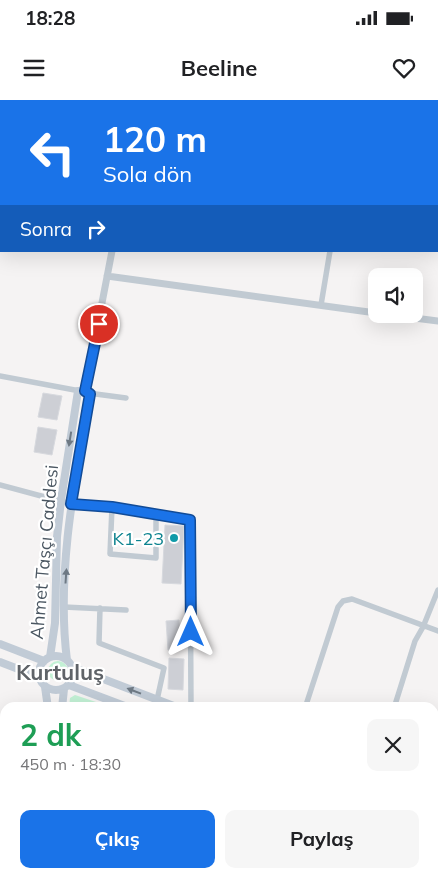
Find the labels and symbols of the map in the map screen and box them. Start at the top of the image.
pin [78,303,120,345]
one-way arrow [66,432,74,448]
street label: Ahmet Taşçı Caddesi [25,464,63,640]
place label: K1-23 [112,527,164,550]
marker: K1-23 [168,532,180,544]
one-way arrow [62,568,70,584]
position arrow [164,605,216,657]
district label: Kurtuluş [16,658,104,686]
one-way arrow [126,687,141,694]

